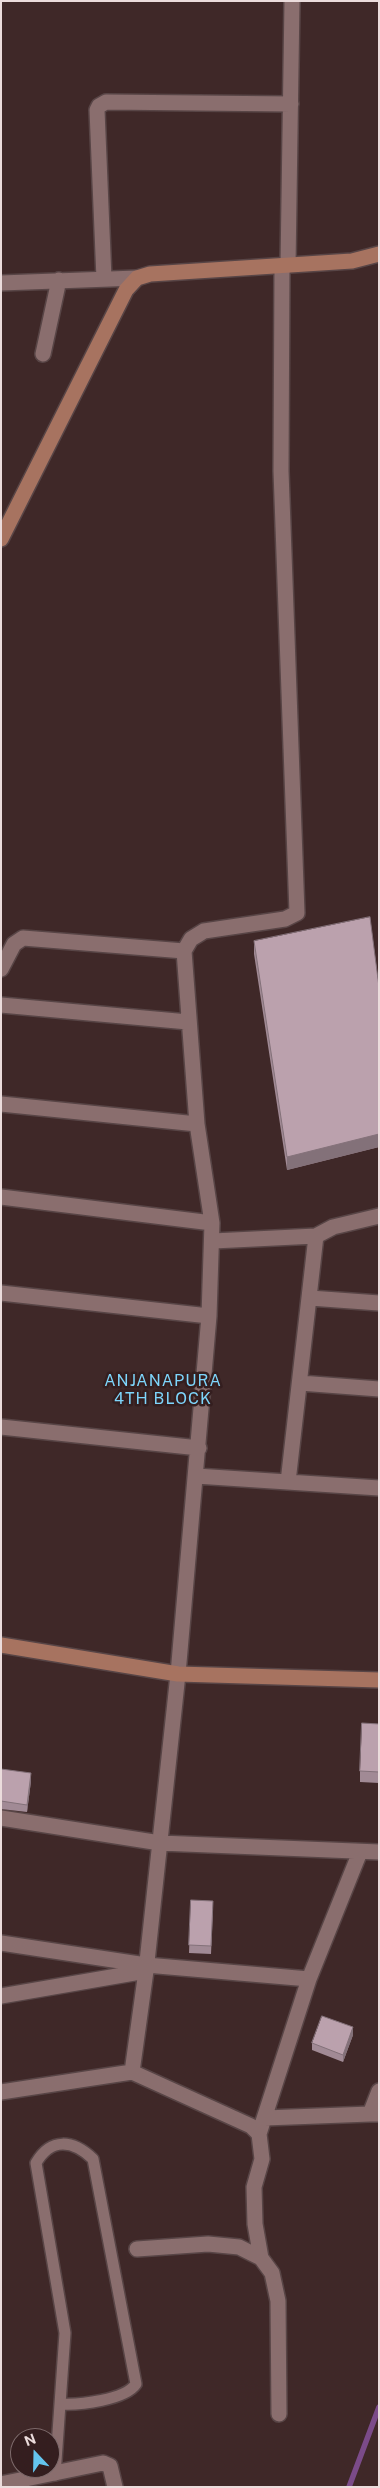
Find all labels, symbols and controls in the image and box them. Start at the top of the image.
district label: ANJANAPURA 4TH BLOCK [103,1371,223,1409]
north arrow [10,2428,60,2478]
text: N [22,2431,38,2449]

